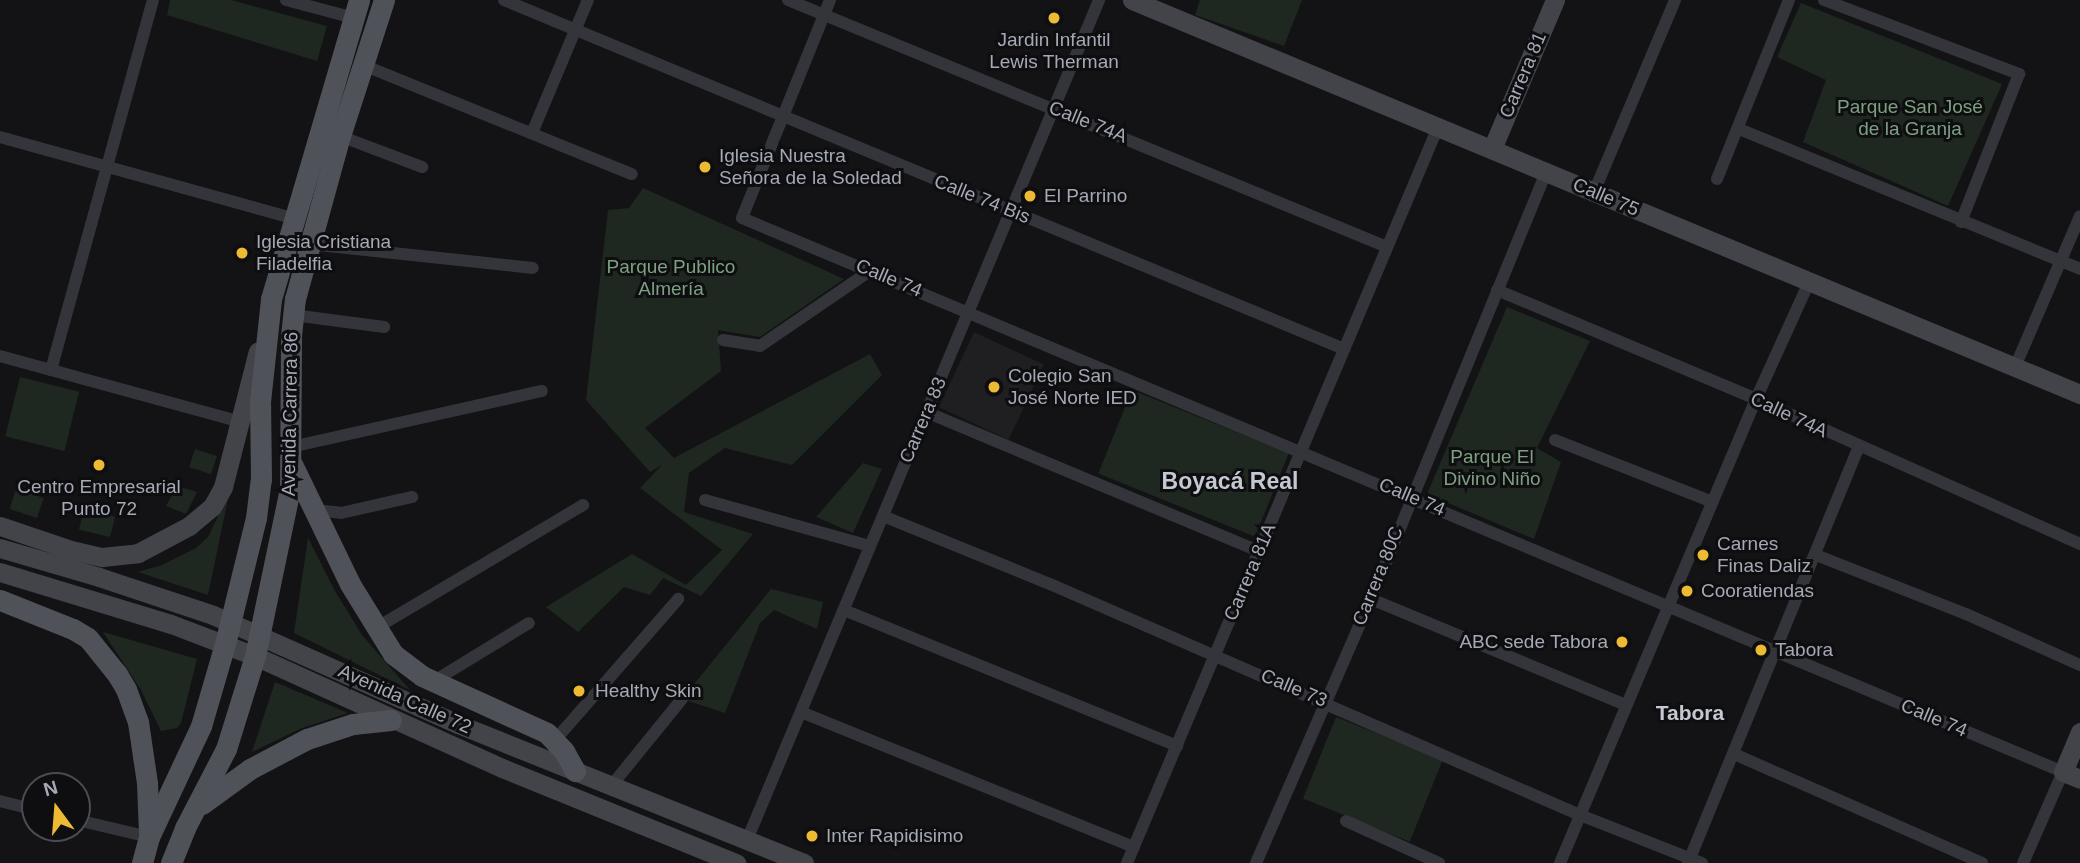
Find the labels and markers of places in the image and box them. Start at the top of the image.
marker: Jardin Infantil Lewis Therman [1046,10,1062,26]
place label: Jardin Infantil Lewis Therman [989,29,1119,73]
place label: Iglesia Nuestra Señora de la Soledad [719,145,902,189]
marker: Iglesia Nuestra Señora de la Soledad [697,159,713,175]
place label: El Parrino [1044,185,1127,207]
marker: El Parrino [1022,188,1038,204]
place label: Iglesia Cristiana Filadelfia [256,231,391,275]
marker: Iglesia Cristiana Filadelfia [234,245,250,261]
place label: Colegio San José Norte IED [1008,365,1137,409]
marker: Colegio San José Norte IED [986,379,1002,395]
marker: Centro Empresarial Punto 72 [91,457,107,473]
place label: Centro Empresarial Punto 72 [17,476,181,520]
place label: Carnes Finas Daliz [1717,533,1811,577]
marker: Carnes Finas Daliz [1695,547,1711,563]
place label: Cooratiendas [1701,580,1814,602]
marker: Cooratiendas [1679,583,1695,599]
place label: ABC sede Tabora [1459,631,1608,653]
marker: ABC sede Tabora [1614,634,1630,650]
place label: Tabora [1775,639,1833,661]
marker: Tabora [1753,642,1769,658]
place label: Healthy Skin [595,680,702,702]
marker: Healthy Skin [569,681,589,701]
place label: Inter Rapidisimo [826,825,963,847]
marker: Inter Rapidisimo [804,828,820,844]

